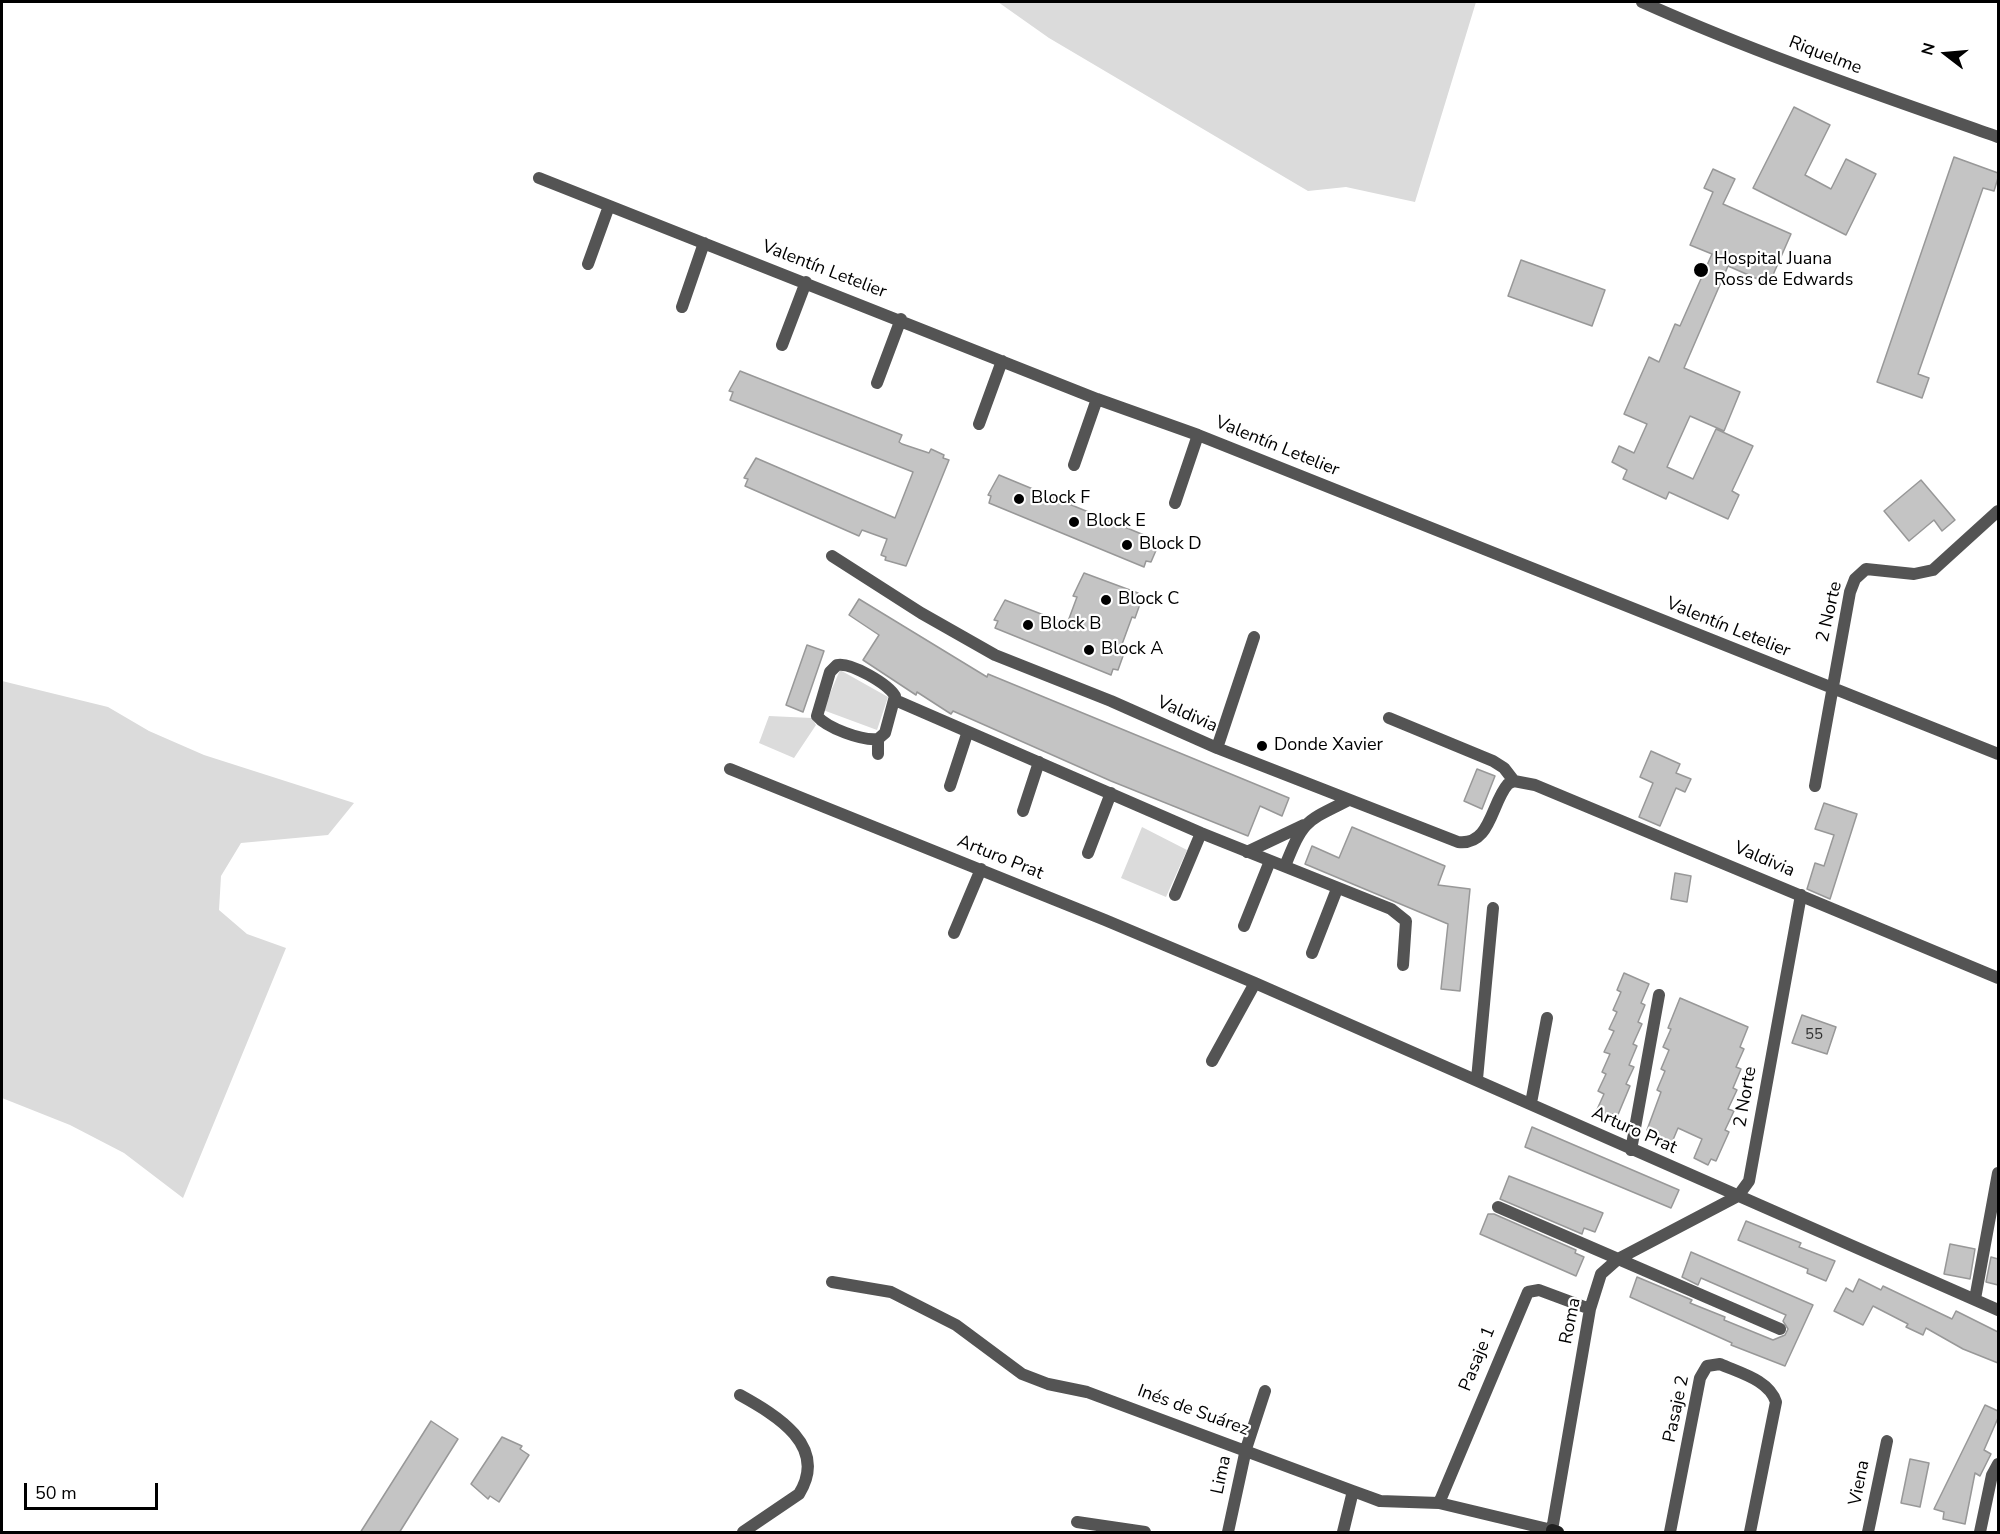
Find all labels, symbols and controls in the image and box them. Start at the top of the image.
north arrow [1916,24,1976,84]
street label: Riquelme [1785,32,1865,80]
text: N [1916,40,1941,58]
street label: Valentín Letelier [759,236,889,304]
place label: Hospital Juana Ross de Edwards [1714,249,1853,292]
marker: Hospital Juana Ross de Edwards [1692,261,1710,279]
street label: Valentín Letelier [1212,412,1342,482]
place label: Block F [1031,488,1090,510]
marker: Block F [1012,492,1026,506]
place label: Block E [1086,511,1146,533]
marker: Block E [1067,515,1081,529]
place label: Block D [1139,534,1202,556]
marker: Block D [1120,538,1134,552]
street label: 2 Norte [1813,580,1847,644]
place label: Block C [1118,589,1179,611]
marker: Block C [1099,593,1113,607]
street label: Valentín Letelier [1663,593,1793,663]
place label: Block B [1040,614,1102,636]
marker: Block B [1021,618,1035,632]
place label: Block A [1101,639,1163,661]
marker: Block A [1082,643,1096,657]
street label: Valdivia [1153,692,1221,738]
place label: Donde Xavier [1274,735,1383,757]
marker: Donde Xavier [1255,739,1269,753]
street label: Arturo Prat [954,831,1046,885]
street label: Valdivia [1730,838,1798,882]
house number: 55 [1805,1026,1823,1044]
street label: 2 Norte [1730,1065,1762,1129]
street label: Arturo Prat [1588,1103,1680,1159]
street label: Roma [1556,1296,1586,1346]
street label: Pasaje 1 [1455,1323,1501,1395]
street label: Pasaje 2 [1659,1374,1695,1444]
street label: Inés de Suárez [1134,1381,1252,1441]
street label: Lima [1207,1454,1237,1496]
street label: Viena [1845,1458,1875,1508]
scale bar [27,1471,160,1509]
text: 50 m [35,1481,77,1505]

